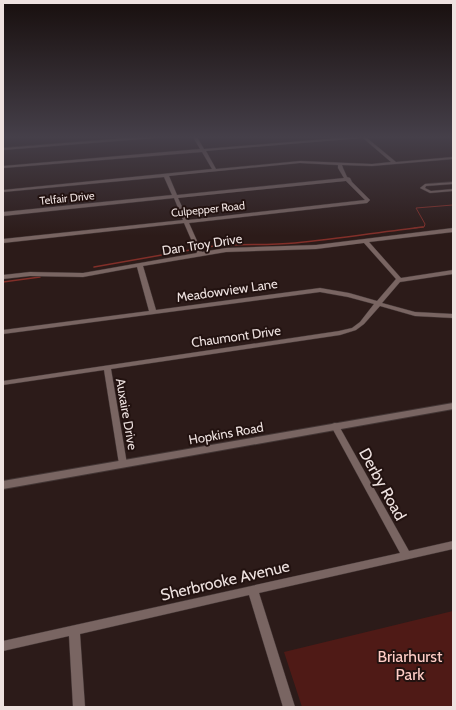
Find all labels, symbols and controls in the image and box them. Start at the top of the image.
street label: Telfair Drive [39,188,95,208]
street label: Culpepper Road [170,198,246,220]
street label: Dan Troy Drive [161,230,244,258]
street label: Meadowview Lane [175,275,279,305]
street label: Chaumont Drive [190,322,282,350]
street label: Auxaire Drive [113,377,141,451]
street label: Hopkins Road [187,419,265,447]
street label: Derby Road [355,445,410,524]
street label: Sherbrooke Avenue [159,556,291,605]
park label: Briarhurst Park [378,647,443,684]

